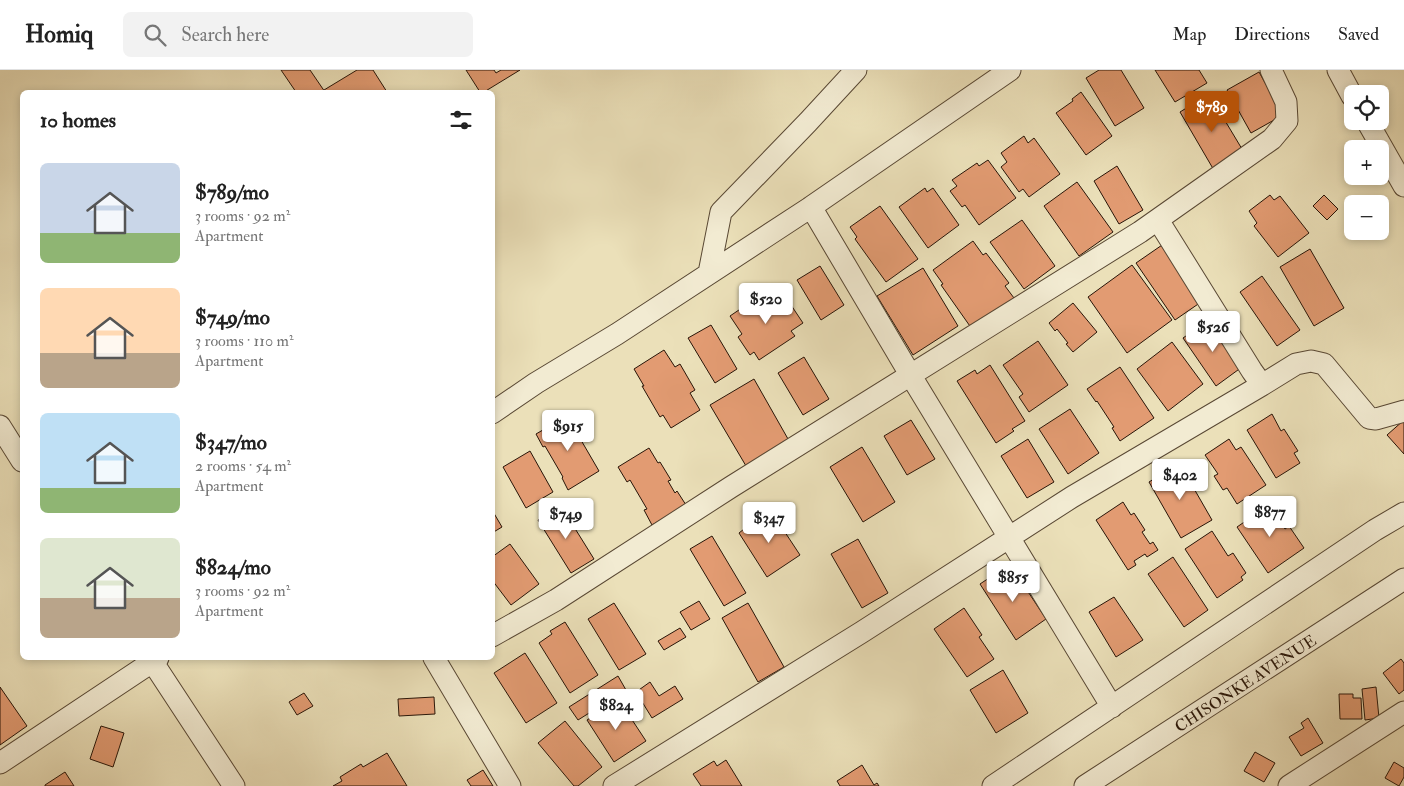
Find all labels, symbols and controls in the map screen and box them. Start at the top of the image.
search box [123,12,473,57]
text: Homiq [25,19,93,50]
icon: search [141,21,169,49]
text: Search here [181,23,269,47]
text: Map [1173,23,1206,46]
text: Directions [1234,23,1310,46]
text: Saved [1338,23,1379,46]
map controls [1344,85,1389,240]
button: locate [1344,85,1389,130]
pin: $789 [1182,90,1242,133]
text: $789 [1196,97,1228,117]
icon: filters [447,106,475,134]
text: 10 homes [40,107,116,134]
button: + [1344,140,1389,185]
text: $789/mo [195,179,269,206]
icon: home [80,183,140,243]
button: − [1344,195,1389,240]
text: 3 rooms · 92 m² [195,206,290,226]
text: Apartment [195,226,263,246]
pin: $520 [736,282,796,325]
text: $520 [750,289,782,309]
text: $749/mo [195,304,270,331]
icon: home [80,308,140,368]
pin: $526 [1183,310,1243,353]
text: $526 [1197,317,1229,337]
text: 3 rooms · 110 m² [195,331,293,351]
text: Apartment [195,351,263,371]
pin: $915 [538,410,598,452]
text: $915 [553,416,583,436]
text: $347/mo [195,429,267,456]
icon: home [80,433,140,493]
text: 2 rooms · 54 m² [195,456,291,476]
pin: $402 [1150,458,1210,501]
text: $402 [1163,465,1197,485]
text: Apartment [195,476,263,496]
pin: $877 [1240,496,1300,538]
pin: $749 [536,498,596,540]
pin: $347 [739,502,799,544]
text: $877 [1254,502,1286,522]
text: $749 [550,504,582,524]
text: $347 [754,508,784,528]
text: $824/mo [195,554,271,581]
icon: home [80,558,140,618]
pin: $855 [983,560,1043,603]
text: $855 [998,567,1028,587]
text: 3 rooms · 92 m² [195,581,290,601]
text: Apartment [195,601,263,621]
street label: CHISONKE AVENUE [1171,631,1320,737]
pin: $824 [586,688,646,731]
text: $824 [599,695,633,715]

